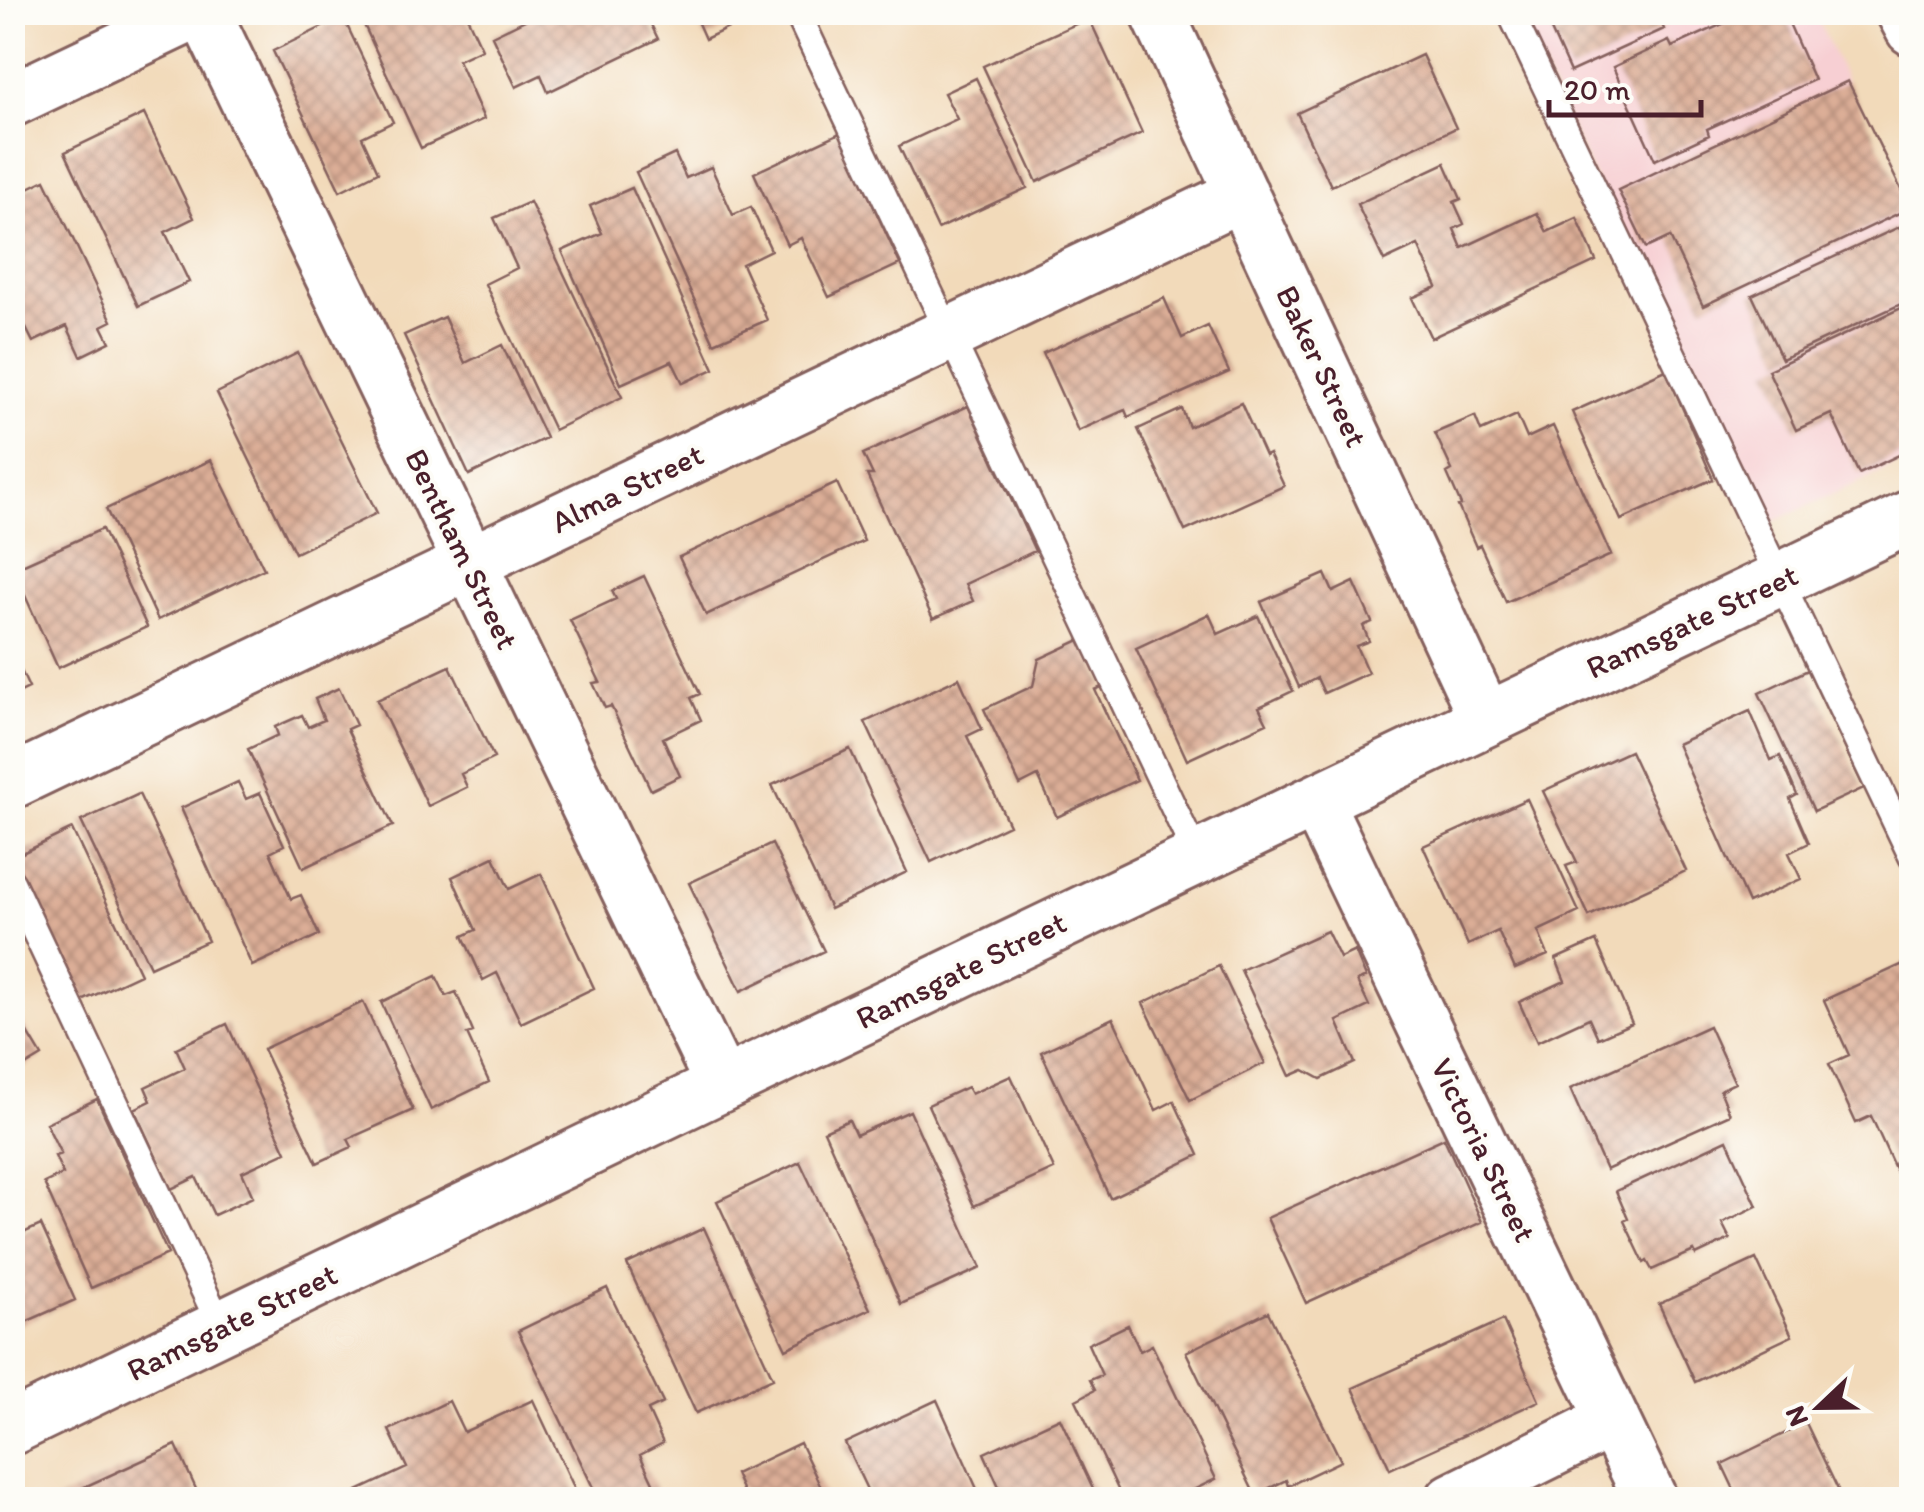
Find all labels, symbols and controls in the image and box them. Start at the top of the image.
scale bar [1549,55,1702,117]
text: 20 m [1564,71,1630,108]
street label: Baker Street [1268,279,1376,453]
street label: Alma Street [545,435,709,541]
street label: Bentham Street [397,443,527,655]
street label: Ramsgate Street [1580,555,1804,687]
street label: Ramsgate Street [850,903,1072,1037]
street label: Victoria Street [1423,1052,1545,1248]
street label: Ramsgate Street [121,1255,343,1389]
north arrow [1769,1357,1869,1457]
text: N [1777,1401,1815,1431]

